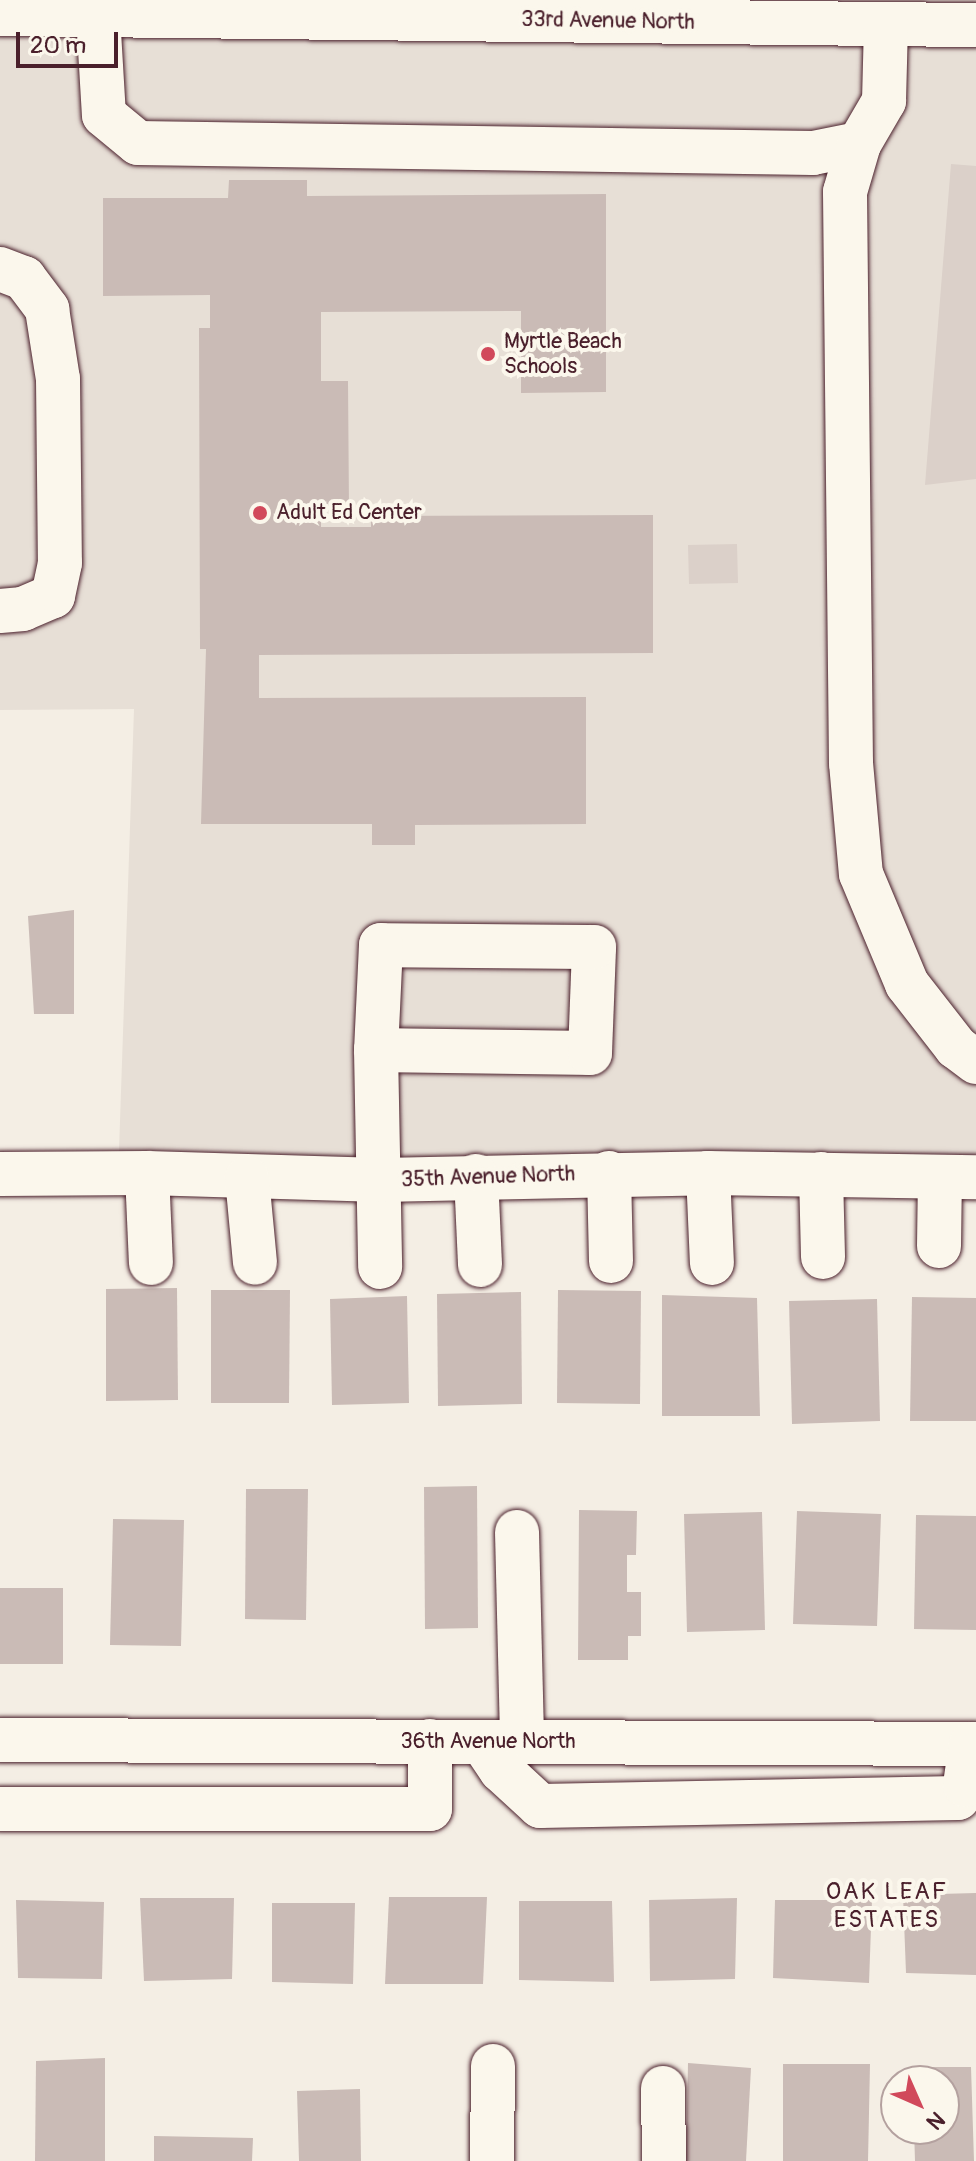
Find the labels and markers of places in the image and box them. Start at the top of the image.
place label: Myrtle Beach Schools [504,328,622,380]
marker: Myrtle Beach Schools [479,345,497,363]
place label: Adult Ed Center [276,500,422,526]
marker: Adult Ed Center [251,504,269,522]

